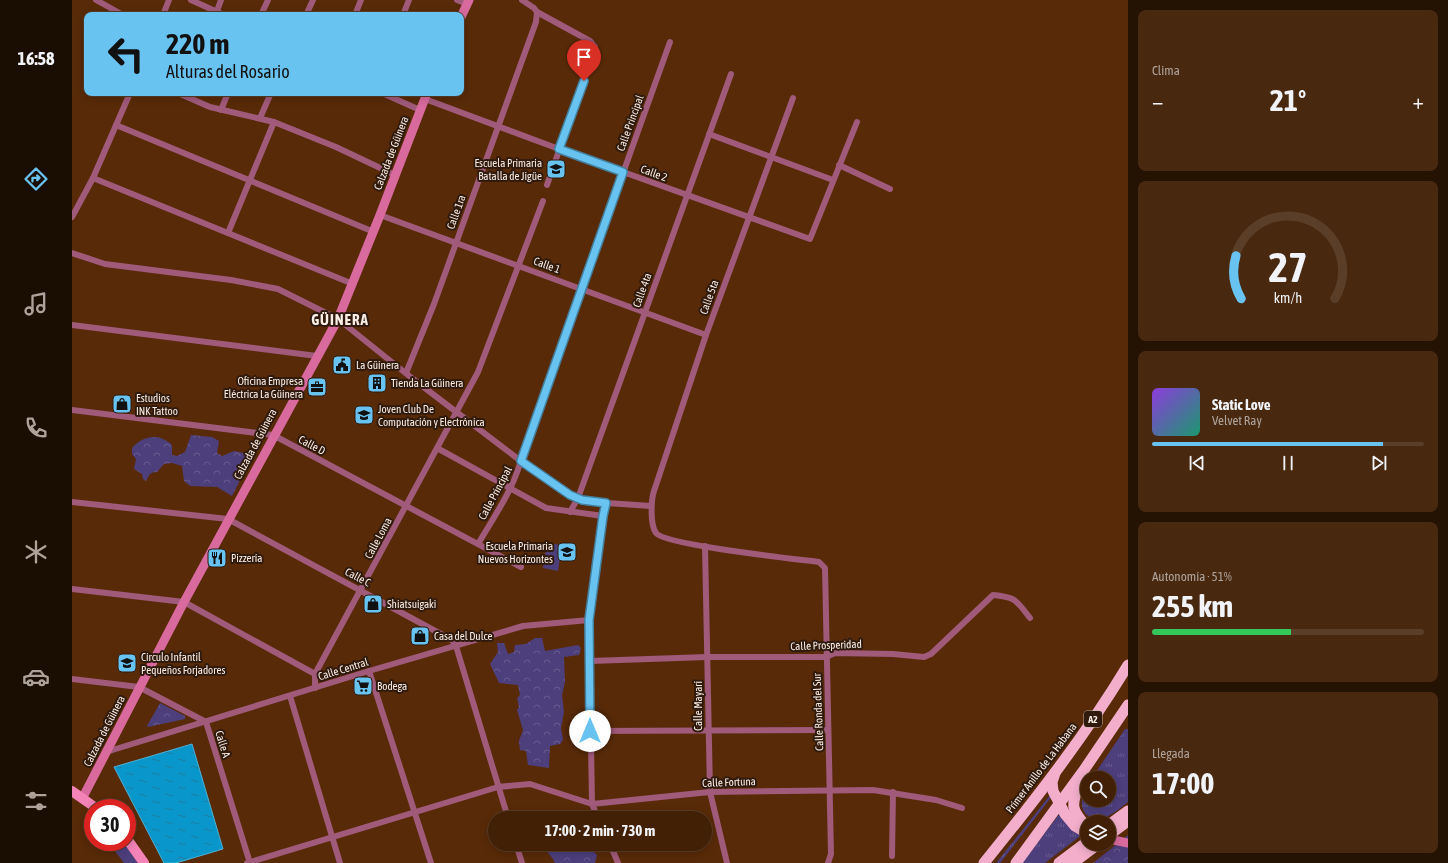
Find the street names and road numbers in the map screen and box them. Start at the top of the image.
street label: Calle Principal [614,93,646,153]
street label: Calzada de Güinera [371,115,411,191]
street label: Calle 2 [639,163,669,183]
street label: Calle 1ra [444,193,468,231]
street label: Calle 1 [532,255,562,275]
street label: Calle 4ta [630,271,654,309]
street label: Calle 5ta [697,278,721,316]
street label: Calzada de Güinera [231,407,279,481]
street label: Calle D [297,433,327,457]
street label: Calle Principal [476,464,514,522]
street label: Calle Loma [362,515,394,561]
street label: Calle C [343,565,373,589]
street label: Calle Prosperidad [790,638,862,652]
street label: Calle Central [316,656,370,682]
street label: Calle Ronda del Sur [811,672,825,751]
street label: Calle Mayarí [692,680,704,731]
street label: Calzada de Güinera [81,694,127,768]
road number: A2 [1084,711,1102,727]
street label: Primer Anillo de La Habana [1003,721,1079,815]
street label: Calle A [213,729,233,760]
street label: Calle Fortuna [702,775,756,789]

